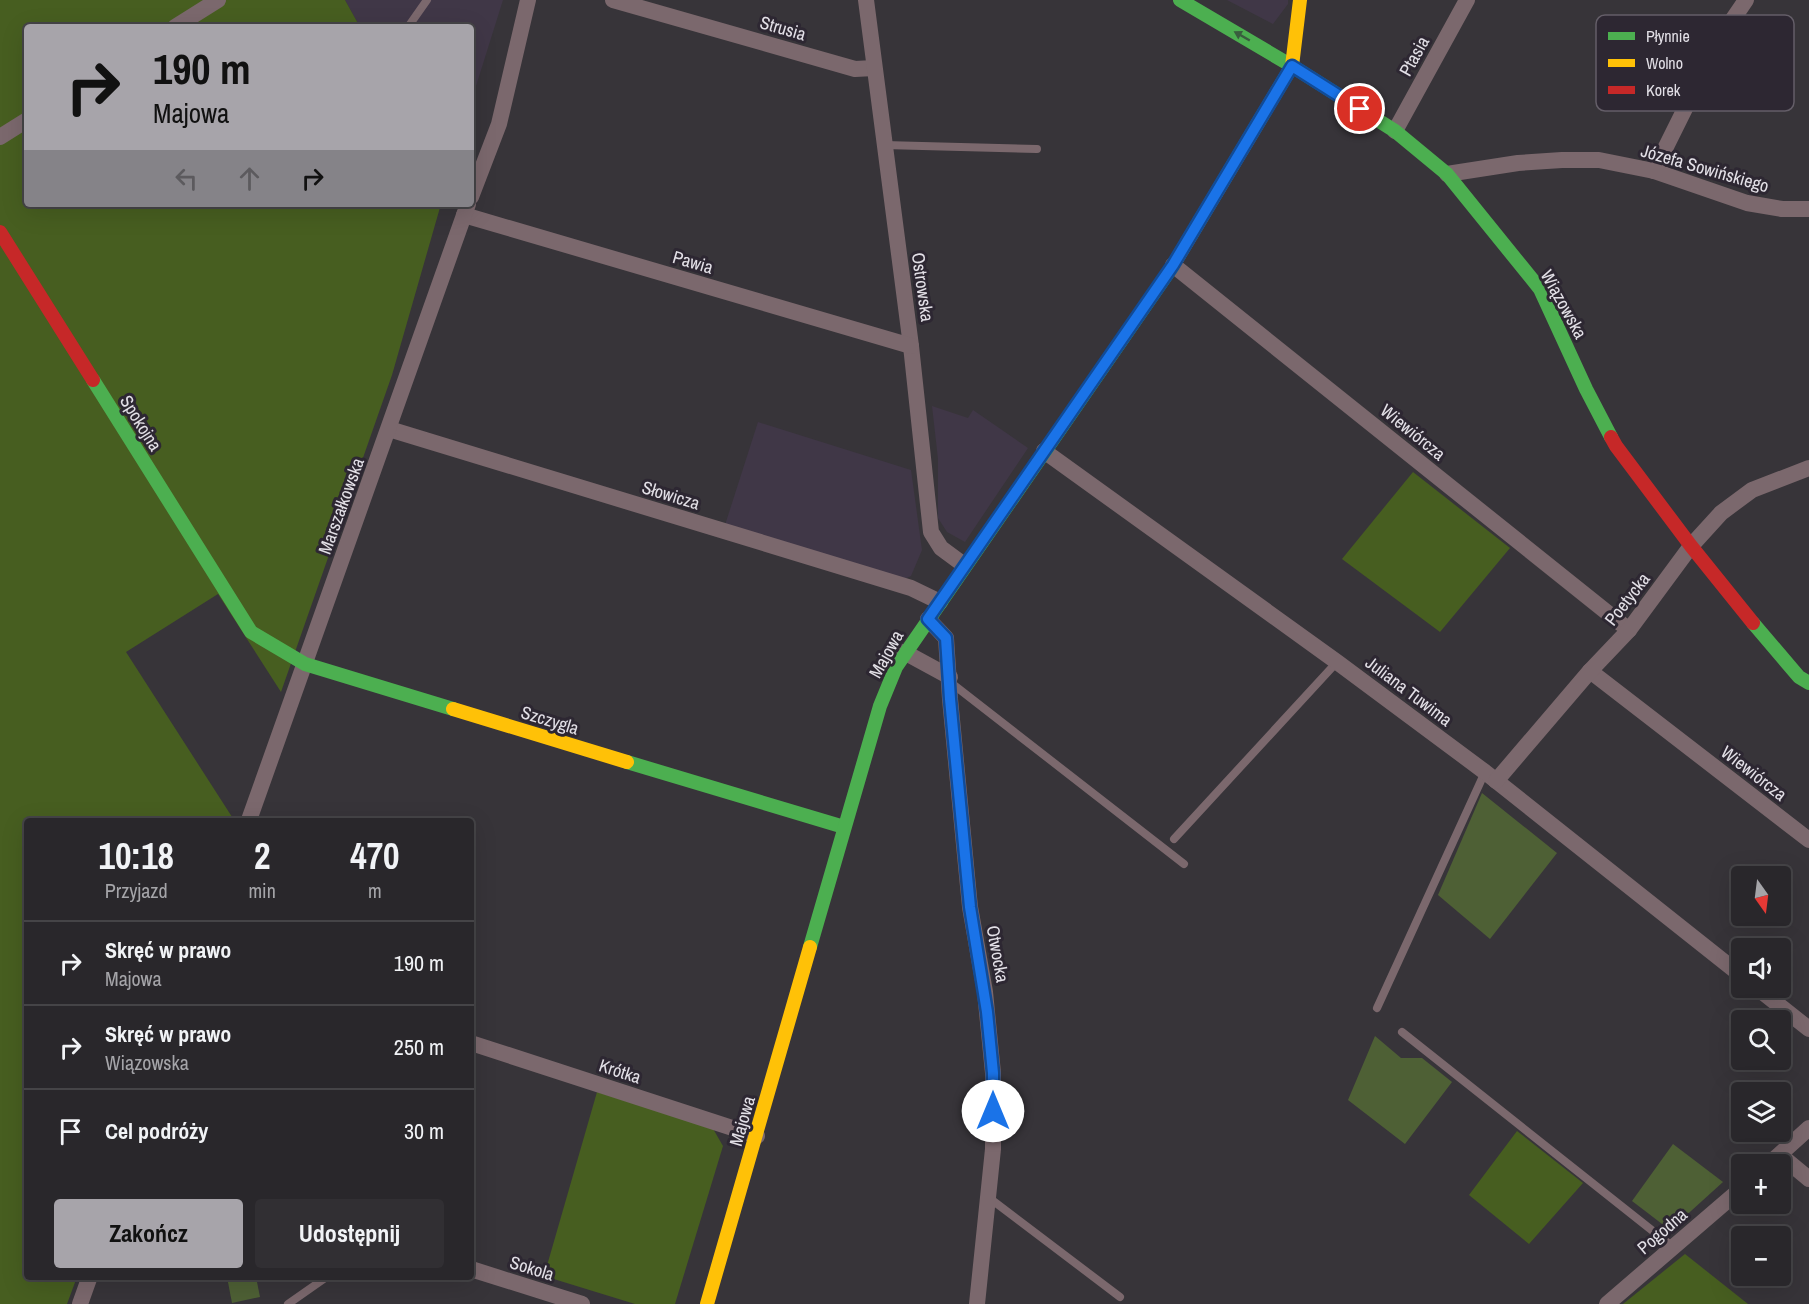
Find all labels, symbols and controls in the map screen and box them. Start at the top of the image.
street label: Strusia [757,10,809,46]
legend [1596,15,1794,111]
text: Płynnie [1646,25,1690,47]
one-way arrow [1233,31,1250,41]
street label: Ptasia [1393,32,1435,80]
text: 190 m [153,41,251,97]
icon: right [54,48,132,126]
text: Wolno [1646,52,1683,74]
text: Korek [1646,79,1681,101]
pin [1334,83,1385,134]
icon: arrive [1343,92,1376,125]
text: Majowa [153,95,229,131]
street label: Józefa Sowińskiego [1638,138,1772,198]
icon: left [170,162,203,195]
icon: ahead [233,162,266,195]
icon: right [296,162,329,195]
street label: Pawia [670,244,716,280]
street label: Ostrowska [906,251,940,323]
street label: Wiązowska [1535,265,1593,343]
street label: Spokojna [114,390,168,456]
street label: Wiewiórcza [1375,398,1451,466]
street label: Marszałkowska [312,454,370,558]
street label: Słowicza [639,474,703,516]
street label: Poetycka [1598,567,1656,631]
street label: Majowa [863,626,909,682]
street label: Juliana Tuwima [1360,650,1458,732]
street label: Szczygla [518,699,582,741]
street label: Wiewiórcza [1716,739,1792,807]
text: 10:18 [98,832,174,880]
text: 2 [254,832,270,880]
text: 470 [350,832,400,880]
north arrow [1731,866,1791,926]
map controls [1731,866,1791,1286]
text: Przyjazd [105,877,168,904]
text: min [248,877,276,904]
text: m [368,877,382,904]
street label: Otwocka [981,924,1015,984]
text: Skręć w prawo [105,935,231,965]
button: sound [1731,938,1791,998]
icon: right [54,947,87,980]
text: 190 m [394,948,444,978]
text: Majowa [105,965,162,992]
button: search [1731,1010,1791,1070]
text: Skręć w prawo [105,1019,231,1049]
icon: right [54,1031,87,1064]
text: 250 m [394,1032,444,1062]
text: Wiązowska [105,1049,189,1076]
street label: Krótka [596,1053,644,1089]
position arrow [961,1079,1025,1143]
button: layers [1731,1082,1791,1142]
street label: Majowa [723,1093,761,1149]
icon: arrive [54,1115,87,1148]
text: Cel podróży [105,1116,208,1146]
text: 30 m [404,1116,444,1146]
button: + [1731,1154,1791,1214]
button: Zakończ [54,1199,243,1268]
button: Udostępnij [255,1199,444,1268]
street label: Pogodna [1631,1202,1693,1260]
button: − [1731,1226,1791,1286]
street label: Sokola [507,1249,557,1287]

